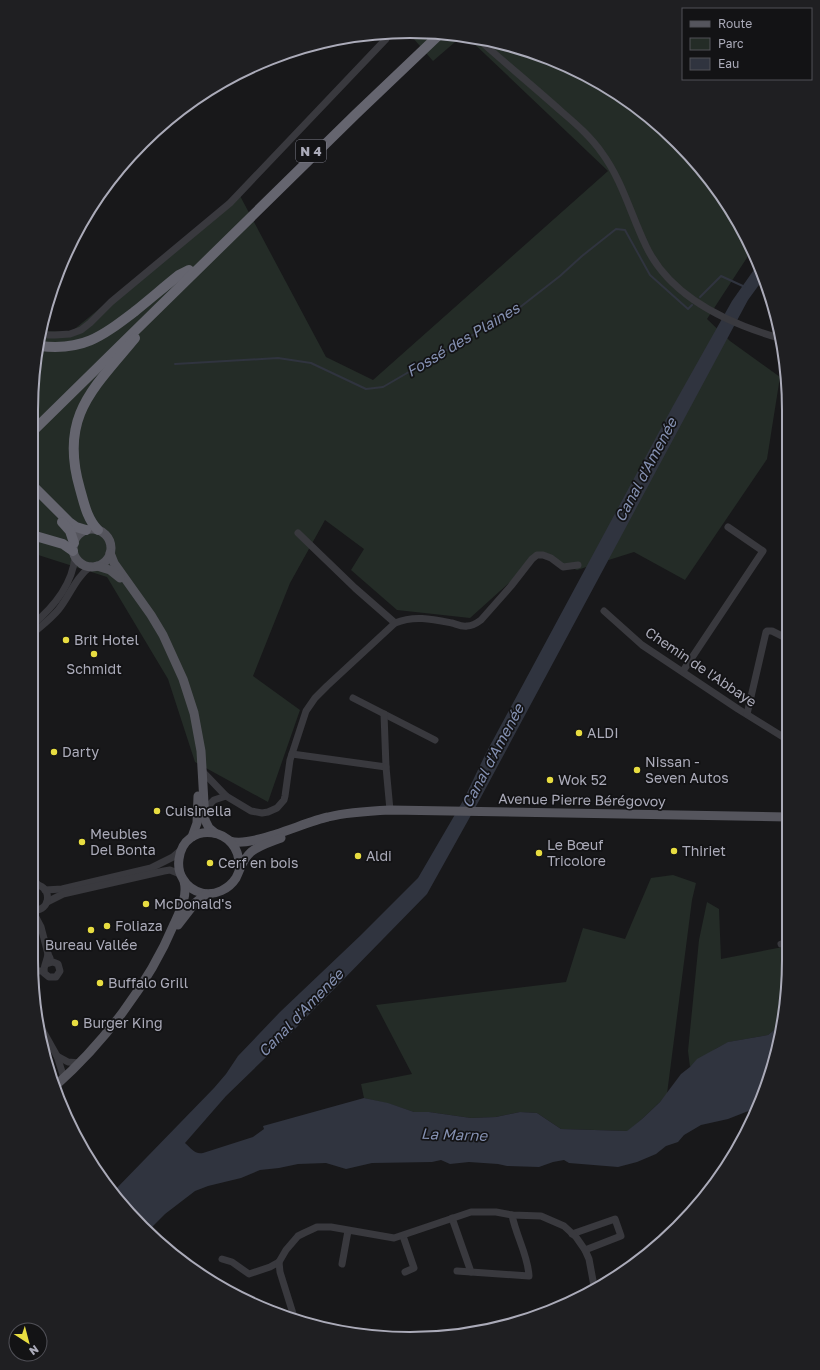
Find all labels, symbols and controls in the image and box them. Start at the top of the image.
legend [682,8,812,80]
text: Route [718,16,752,31]
text: Parc [718,36,744,51]
text: Eau [718,56,739,71]
road number: N 4 [296,140,326,162]
water label: Fossé des Plaines [403,298,523,380]
water label: Canal d'Amenée [610,413,681,524]
street label: Chemin de l'Abbaye [642,623,760,710]
place label: Brit Hotel [74,631,139,648]
marker: Brit Hotel [61,635,71,645]
marker: Schmidt [89,649,99,659]
place label: Schmidt [66,660,122,677]
water label: Canal d'Amenée [457,699,528,810]
place label: ALDI [587,724,619,741]
marker: ALDI [574,728,584,738]
place label: Darty [62,743,99,760]
marker: Darty [49,747,59,757]
place label: Nissan - Seven Autos [645,753,729,786]
marker: Nissan - Seven Autos [632,765,642,775]
place label: Wok 52 [558,771,607,788]
marker: Wok 52 [545,775,555,785]
street label: Avenue Pierre Bérégovoy [498,790,666,809]
place label: Cuisinella [165,802,232,819]
marker: Cuisinella [152,806,162,816]
place label: Meubles Del Bonta [90,825,156,858]
place label: Le Bœuf Tricolore [547,836,606,869]
marker: Meubles Del Bonta [77,837,87,847]
place label: Thiriet [682,842,726,859]
marker: Thiriet [669,846,679,856]
place label: Aldi [366,847,392,864]
marker: Le Bœuf Tricolore [534,848,544,858]
marker: Aldi [353,851,363,861]
place label: Cerf en bois [218,854,298,871]
marker: Cerf en bois [205,858,215,868]
place label: McDonald's [154,895,232,912]
marker: McDonald's [141,899,151,909]
place label: Foliaza [115,917,163,934]
marker: Foliaza [102,921,112,931]
marker: Bureau Vallée [86,925,96,935]
place label: Bureau Vallée [45,936,137,953]
water label: Canal d'Amenée [254,964,348,1060]
place label: Buffalo Grill [108,974,188,991]
marker: Buffalo Grill [95,978,105,988]
place label: Burger King [83,1014,163,1031]
marker: Burger King [70,1018,80,1028]
water label: La Marne [421,1124,489,1144]
north arrow [8,1322,48,1362]
text: N [27,1343,41,1358]

